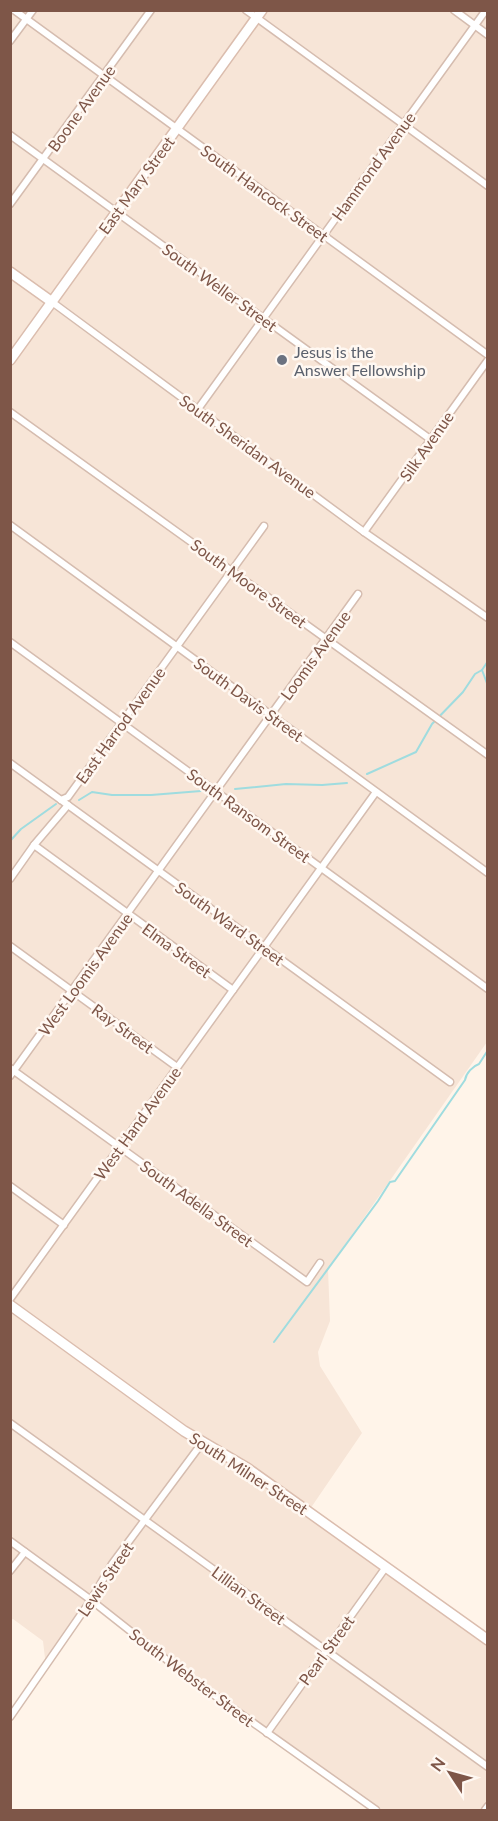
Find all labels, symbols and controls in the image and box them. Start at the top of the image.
street label: Boone Avenue [43,61,119,155]
street label: Hammond Avenue [327,108,419,224]
street label: East Mary Street [94,132,178,238]
street label: South Hancock Street [198,140,333,246]
street label: South Weller Street [159,239,281,335]
place label: Jesus is the Answer Fellowship [294,342,426,379]
marker: Jesus is the Answer Fellowship [275,353,289,367]
street label: South Sheridan Avenue [176,390,320,502]
street label: Silk Avenue [395,407,457,485]
street label: South Moore Street [187,535,311,631]
street label: Loomis Avenue [276,606,354,704]
street label: South Davis Street [191,653,308,745]
street label: East Harrod Avenue [71,663,169,787]
street label: South Ransom Street [184,764,314,866]
street label: South Ward Street [172,877,288,969]
street label: West Loomis Avenue [34,909,136,1039]
street label: Elma Street [139,919,215,981]
street label: Ray Street [88,999,158,1057]
street label: West Hand Avenue [90,1063,184,1183]
street label: South Adella Street [137,1156,257,1250]
street label: South Milner Street [186,1428,312,1518]
street label: Lewis Street [73,1538,137,1620]
street label: Lillian Street [208,1562,290,1628]
street label: Pearl Street [294,1611,358,1689]
street label: South Webster Street [126,1624,258,1730]
north arrow [420,1743,480,1803]
text: N [426,1753,449,1774]

